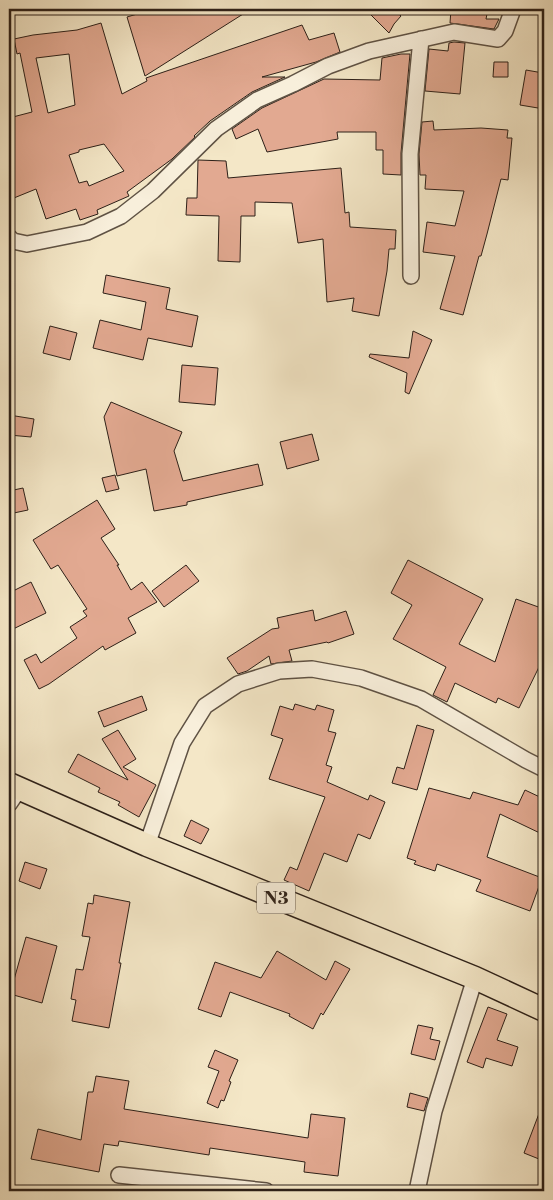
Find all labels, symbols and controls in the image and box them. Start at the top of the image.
road number: N3 [257,882,295,914]

